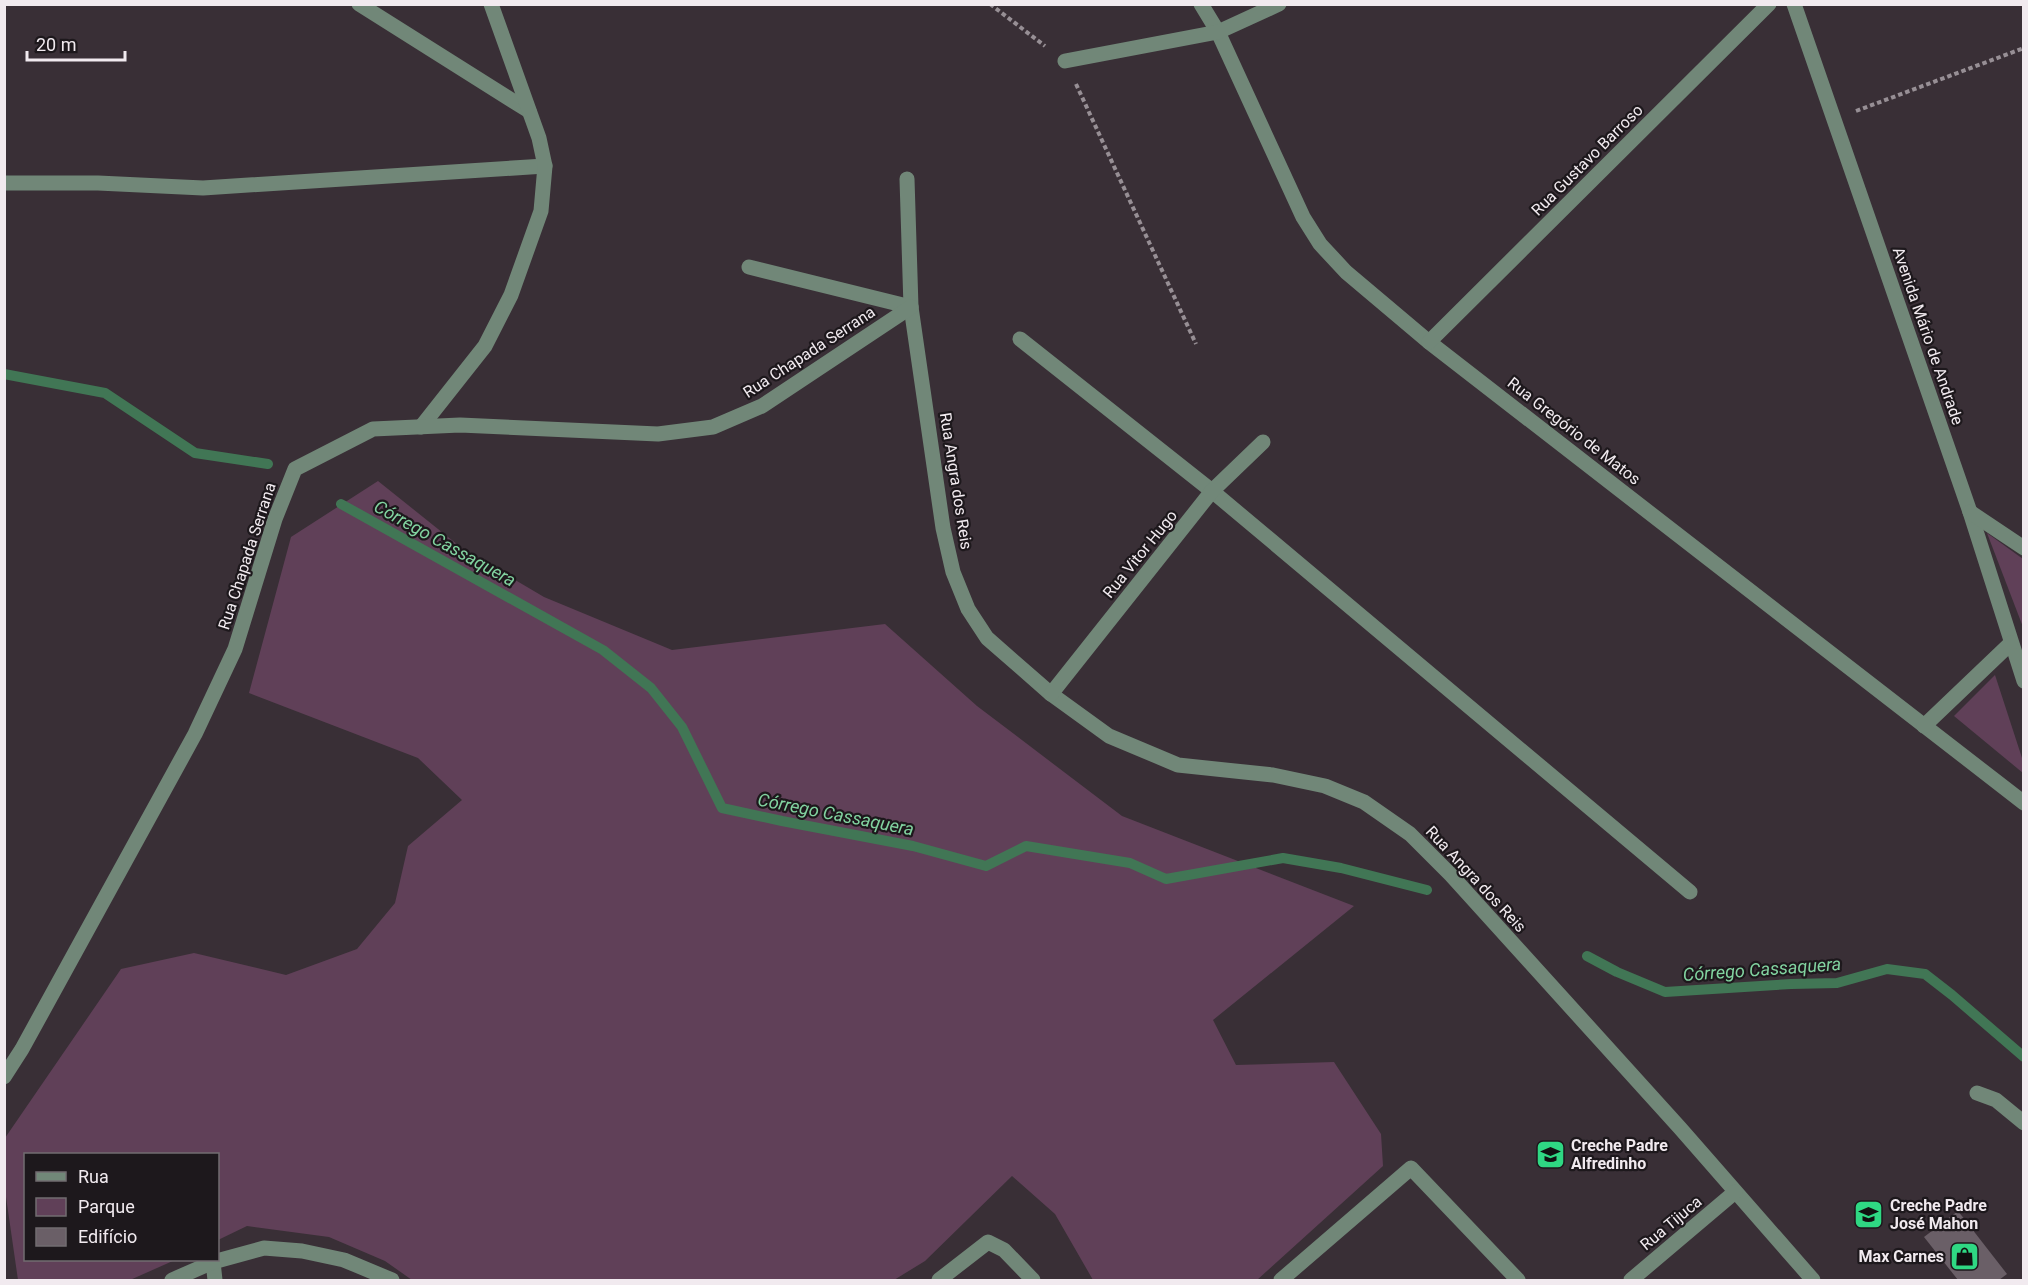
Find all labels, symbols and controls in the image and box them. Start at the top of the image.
scale bar [27,24,124,62]
text: 20 m [36,34,76,55]
street label: Rua Gustavo Barroso [1527,100,1647,220]
street label: Avenida Mário de Andrade [1889,245,1967,427]
street label: Rua Chapada Serrana [739,302,879,402]
street label: Rua Gregório de Matos [1504,373,1644,489]
street label: Rua Angra dos Reis [936,411,976,551]
street label: Rua Chapada Serrana [214,480,280,632]
water label: Córrego Cassaquera [371,495,519,591]
street label: Rua Vitor Hugo [1099,506,1181,602]
water label: Córrego Cassaquera [756,789,916,839]
street label: Rua Angra dos Reis [1422,822,1530,936]
water label: Córrego Cassaquera [1682,953,1842,985]
place label: Creche Padre Alfredinho [1571,1136,1668,1173]
school or university icon: Creche Padre Alfredinho [1534,1138,1566,1170]
legend [24,1153,219,1261]
text: Rua [78,1166,109,1187]
street label: Rua Tijuca [1636,1192,1706,1254]
text: Parque [78,1196,135,1217]
place label: Creche Padre José Mahon [1890,1196,1987,1233]
school or university icon: Creche Padre José Mahon [1853,1198,1885,1230]
text: Edifício [78,1226,137,1247]
shop icon: Max Carnes [1949,1240,1981,1272]
place label: Max Carnes [1859,1247,1944,1266]

